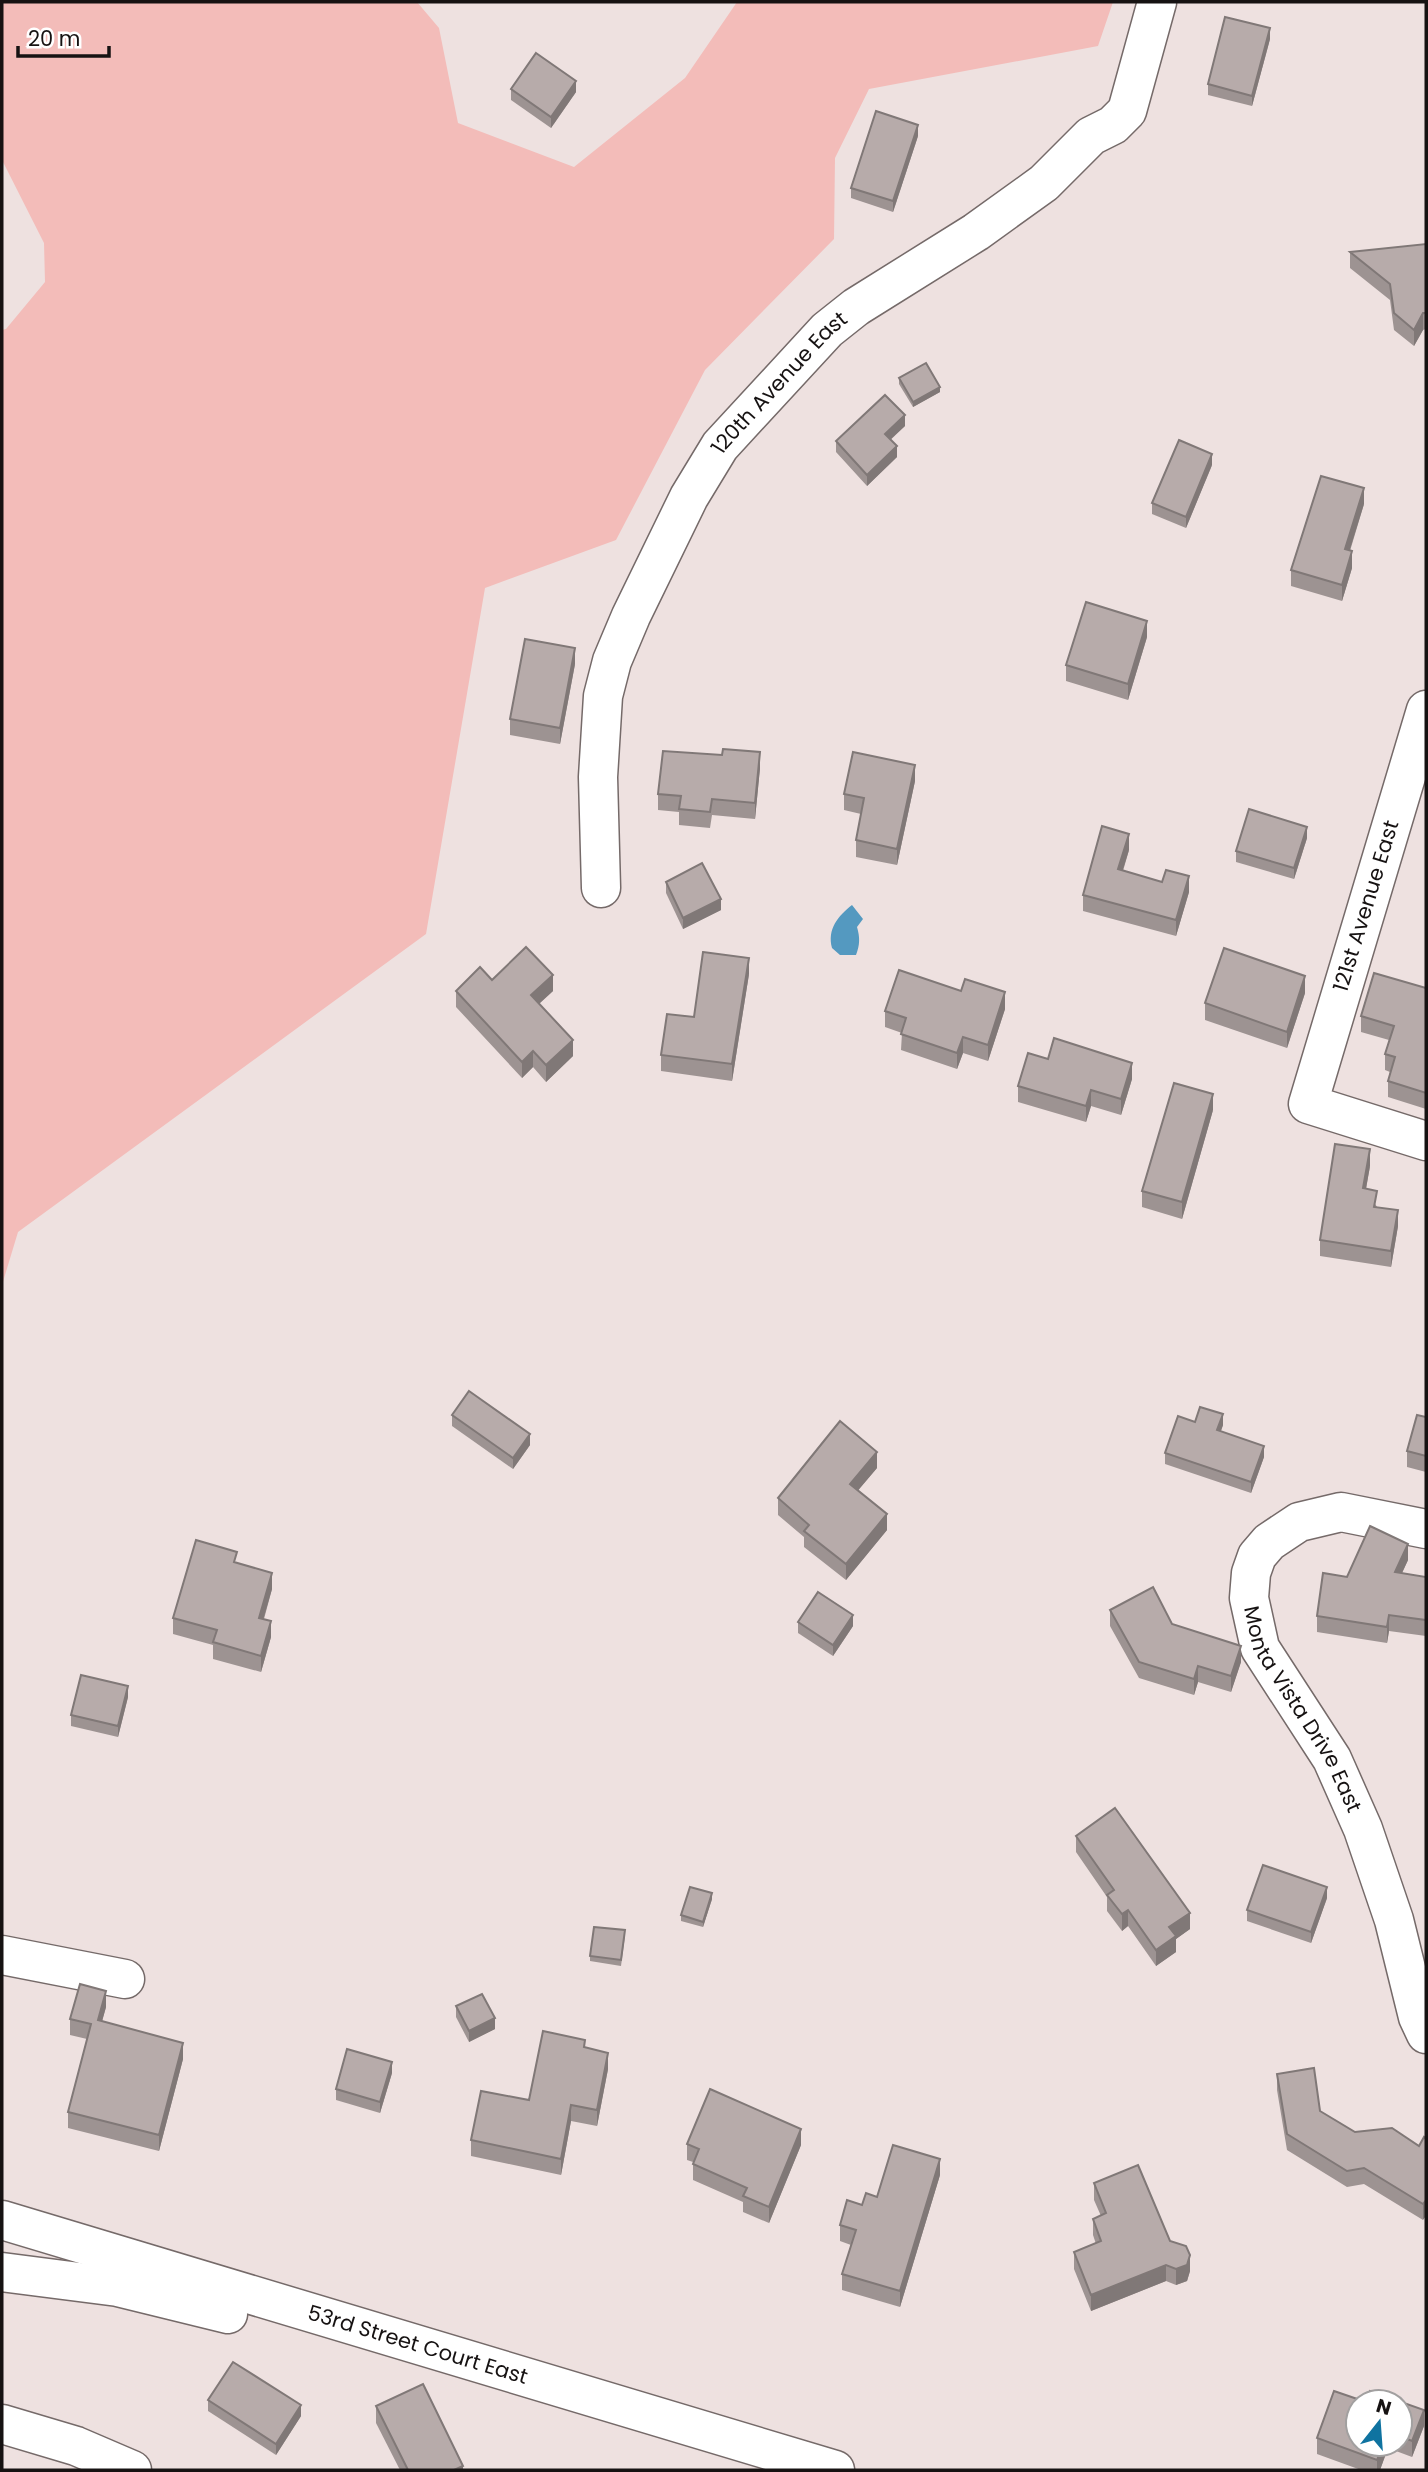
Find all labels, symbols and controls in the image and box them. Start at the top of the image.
scale bar [18,14,108,58]
text: 20 m [28,24,81,53]
street label: 120th Avenue East [704,304,853,459]
street label: 121st Avenue East [1326,817,1405,995]
street label: Monta Vista Drive East [1237,1603,1369,1817]
street label: 53rd Street Court East [304,2298,531,2391]
north arrow [1344,2388,1414,2458]
text: N [1373,2392,1395,2422]

